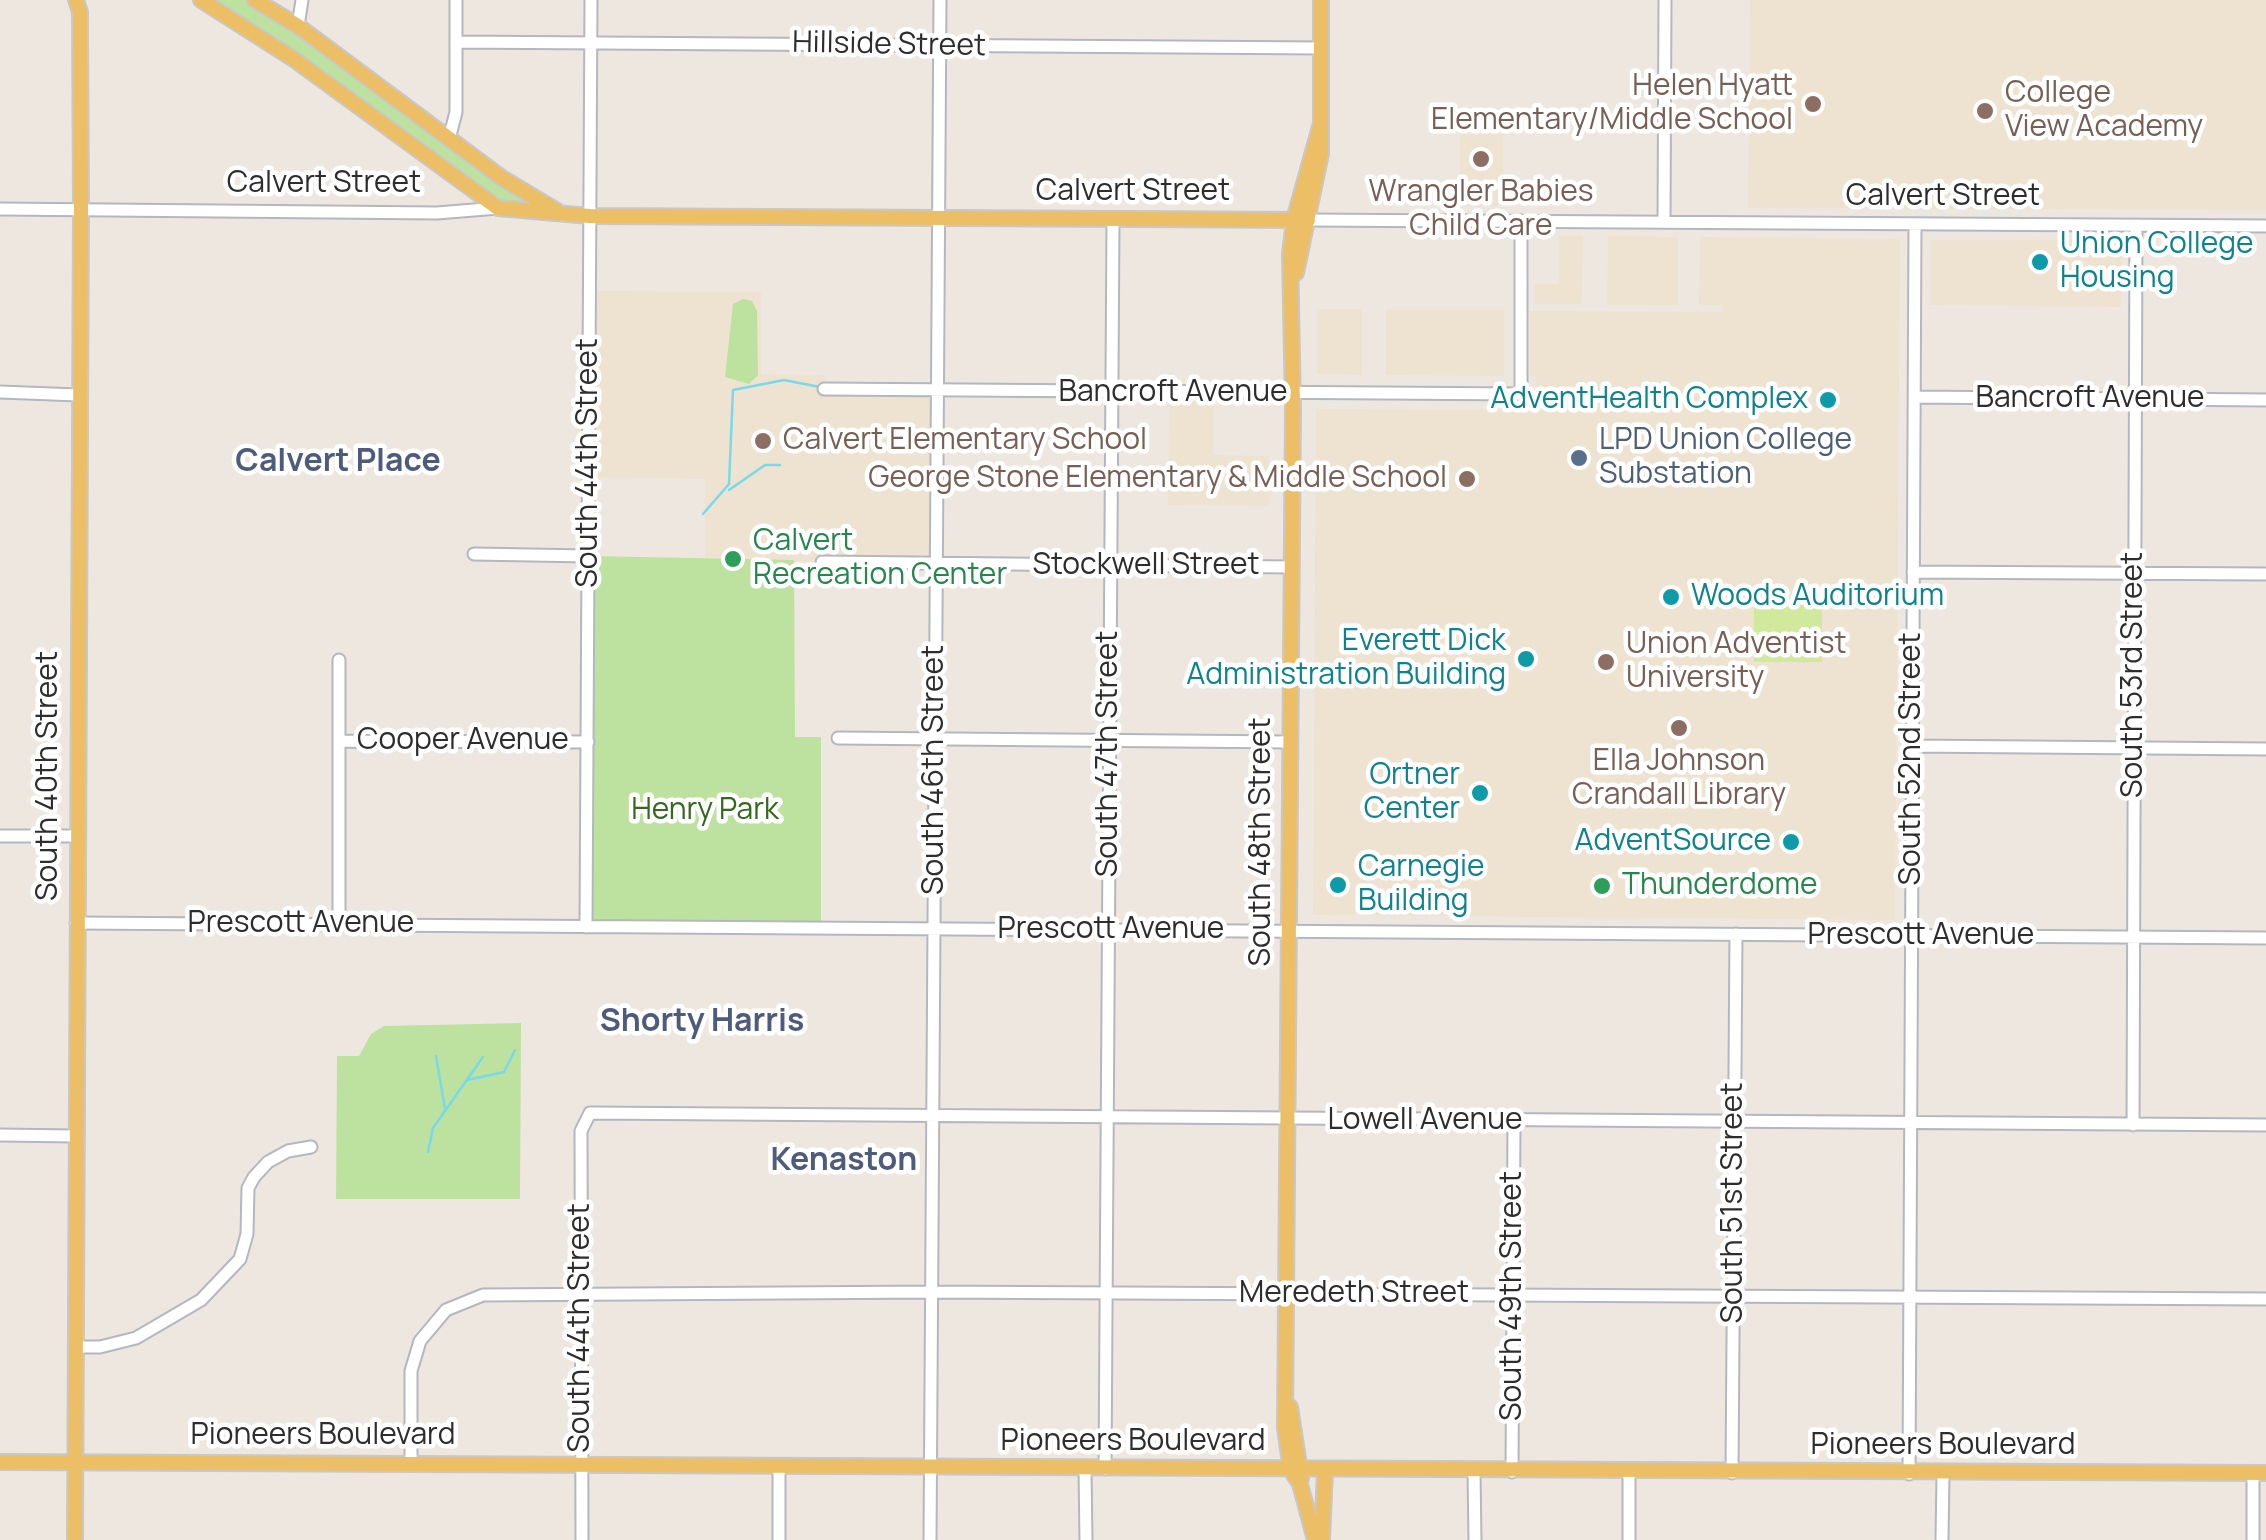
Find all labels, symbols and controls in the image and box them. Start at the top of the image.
street label: Hillside Street [792,25,986,65]
place label: Helen Hyatt Elementary/Middle School [1431,69,1793,140]
place label: College View Academy [2005,76,2203,146]
marker: Helen Hyatt Elementary/Middle School [1802,93,1824,115]
marker: College View Academy [1974,100,1996,122]
marker: Wrangler Babies Child Care [1470,148,1492,170]
street label: Calvert Street [227,166,421,202]
street label: Calvert Street [1036,174,1230,210]
place label: Wrangler Babies Child Care [1369,175,1593,246]
street label: Calvert Street [1846,179,2040,215]
place label: Union College Housing [2060,227,2253,298]
marker: Union College Housing [2029,251,2051,273]
street label: South 44th Street [571,338,607,588]
street label: Bancroft Avenue [1059,375,1287,411]
street label: Bancroft Avenue [1976,381,2204,417]
place label: AdventHealth Complex [1490,382,1808,418]
marker: AdventHealth Complex [1817,389,1839,411]
place label: Calvert Elementary School [783,423,1147,459]
place label: LPD Union College Substation [1599,423,1852,494]
marker: Calvert Elementary School [752,430,774,452]
district label: Calvert Place [235,443,441,481]
marker: LPD Union College Substation [1568,447,1590,469]
place label: George Stone Elementary & Middle School [868,461,1447,497]
marker: George Stone Elementary & Middle School [1456,468,1478,490]
place label: Calvert Recreation Center [753,524,1007,594]
marker: Calvert Recreation Center [722,548,744,570]
street label: Stockwell Street [1032,548,1260,584]
street label: South 53rd Street [2116,552,2152,798]
place label: Woods Auditorium [1691,579,1944,615]
marker: Woods Auditorium [1660,586,1682,608]
place label: Everett Dick Administration Building [1186,624,1506,694]
place label: Union Adventist University [1626,627,1847,698]
street label: South 47th Street [1091,631,1127,877]
street label: South 52nd Street [1894,632,1930,886]
street label: South 46th Street [917,645,953,895]
marker: Everett Dick Administration Building [1515,648,1537,670]
street label: South 40th Street [31,651,67,901]
marker: Union Adventist University [1595,651,1617,673]
marker: Ella Johnson Crandall Library [1668,717,1690,739]
street label: South 48th Street [1244,718,1280,966]
street label: Cooper Avenue [357,723,569,759]
place label: Ella Johnson Crandall Library [1572,744,1786,814]
place label: Ortner Center [1364,758,1460,828]
marker: Ortner Center [1469,782,1491,804]
park label: Henry Park [631,793,779,829]
place label: AdventSource [1574,824,1771,860]
marker: AdventSource [1780,831,1802,853]
place label: Carnegie Building [1358,850,1484,920]
place label: Thunderdome [1622,868,1817,904]
marker: Carnegie Building [1327,874,1349,896]
marker: Thunderdome [1591,875,1613,897]
street label: Prescott Avenue [188,906,414,942]
street label: Prescott Avenue [998,912,1224,948]
street label: Prescott Avenue [1808,918,2034,954]
district label: Shorty Harris [600,1003,804,1041]
street label: South 51st Street [1716,1083,1752,1323]
street label: Lowell Avenue [1327,1103,1523,1139]
district label: Kenaston [771,1142,917,1180]
street label: South 49th Street [1495,1171,1531,1421]
street label: South 44th Street [563,1203,599,1453]
street label: Meredeth Street [1239,1276,1469,1312]
street label: Pioneers Boulevard [191,1418,455,1454]
street label: Pioneers Boulevard [1001,1424,1265,1460]
street label: Pioneers Boulevard [1811,1428,2075,1464]

